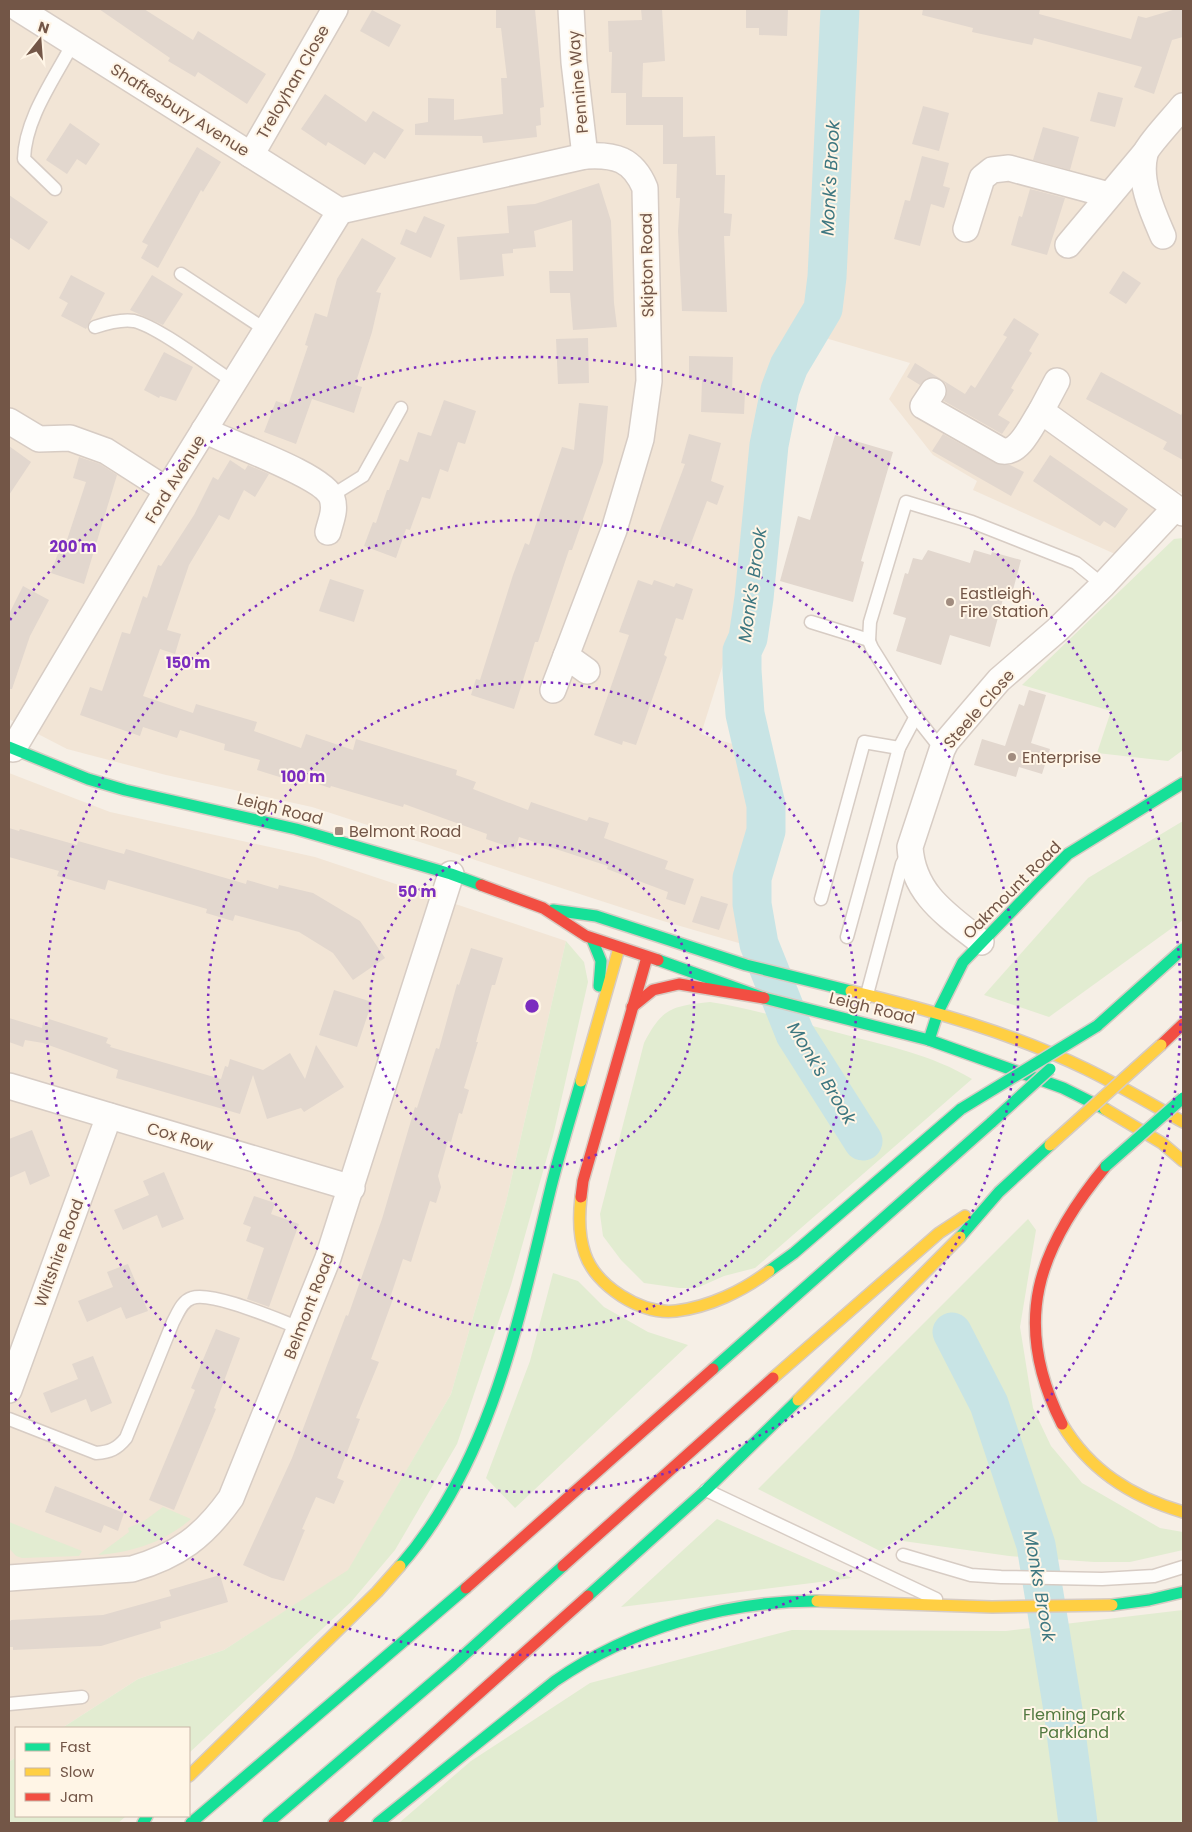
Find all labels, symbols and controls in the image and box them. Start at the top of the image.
north arrow [15,15,65,65]
text: N [36,16,52,39]
street label: Treloyhan Close [251,21,335,143]
street label: Pennine Way [562,29,594,135]
street label: Shaftesbury Avenue [106,58,254,162]
water label: Monk's Brook [814,119,846,236]
street label: Skipton Road [635,213,659,317]
street label: Ford Avenue [140,430,211,528]
water label: Monk's Brook [732,525,773,644]
text: 200 m [49,536,97,557]
place label: Eastleigh Fire Station [960,582,1048,623]
marker: Eastleigh Fire Station [944,596,956,608]
text: 150 m [166,652,210,673]
street label: Steele Close [938,664,1020,754]
place label: Enterprise [1022,746,1101,769]
marker: Enterprise [1006,751,1018,763]
text: 100 m [281,766,325,787]
street label: Leigh Road [235,787,325,831]
place label: Belmont Road [349,820,461,843]
marker: Belmont Road [333,825,345,837]
street label: Oakmount Road [958,836,1066,944]
text: 50 m [398,881,436,902]
street label: Leigh Road [827,986,917,1030]
centre of rings [523,997,541,1015]
water label: Monk's Brook [782,1017,863,1130]
street label: Cox Row [144,1117,216,1157]
street label: Wiltshire Road [29,1196,89,1310]
street label: Belmont Road [278,1249,340,1363]
water label: Monks Brook [1018,1528,1062,1644]
park label: Fleming Park Parkland [1023,1703,1126,1744]
legend [15,1727,190,1817]
text: Fast [60,1736,91,1757]
text: Slow [60,1761,95,1782]
text: Jam [60,1786,94,1807]

